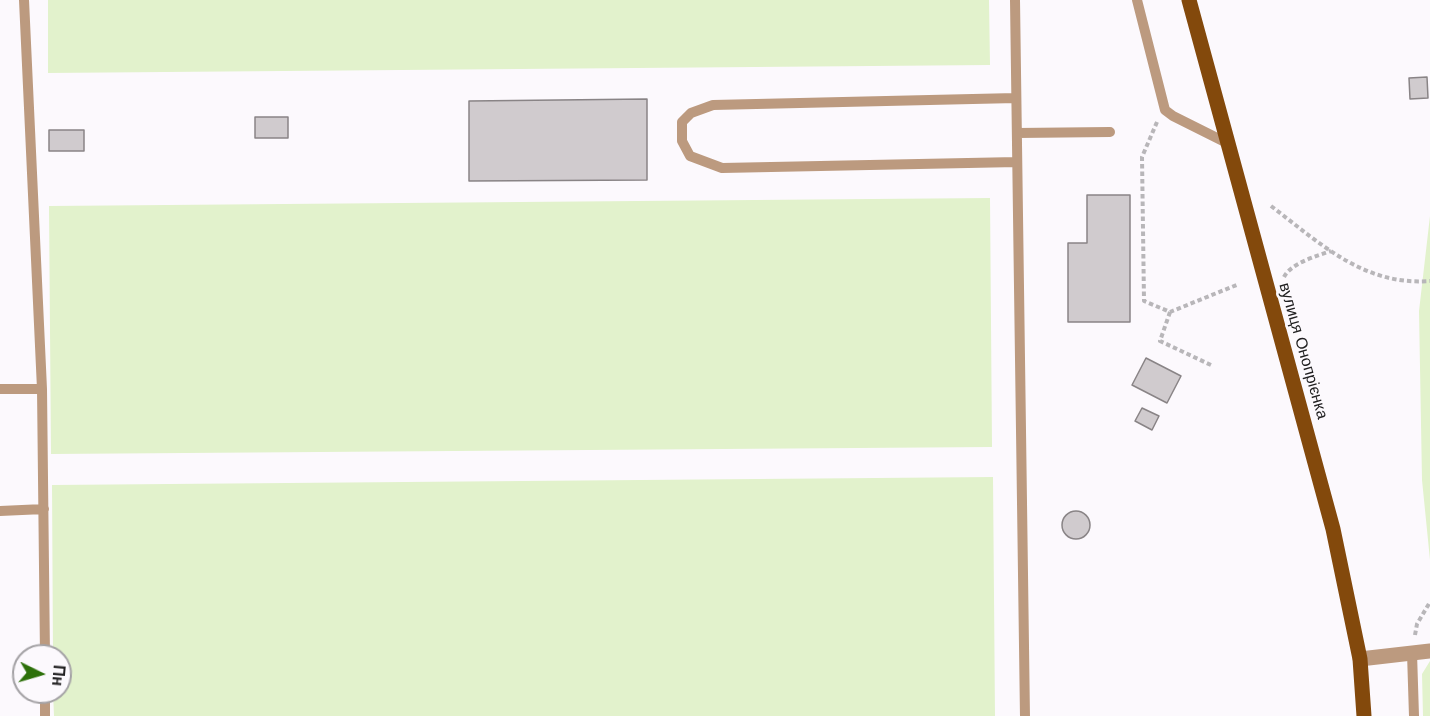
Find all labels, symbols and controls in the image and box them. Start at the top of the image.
street label: вулиця Онопрієнка [1274,281,1332,421]
north arrow [12,644,72,704]
text: Пн [49,664,68,687]

